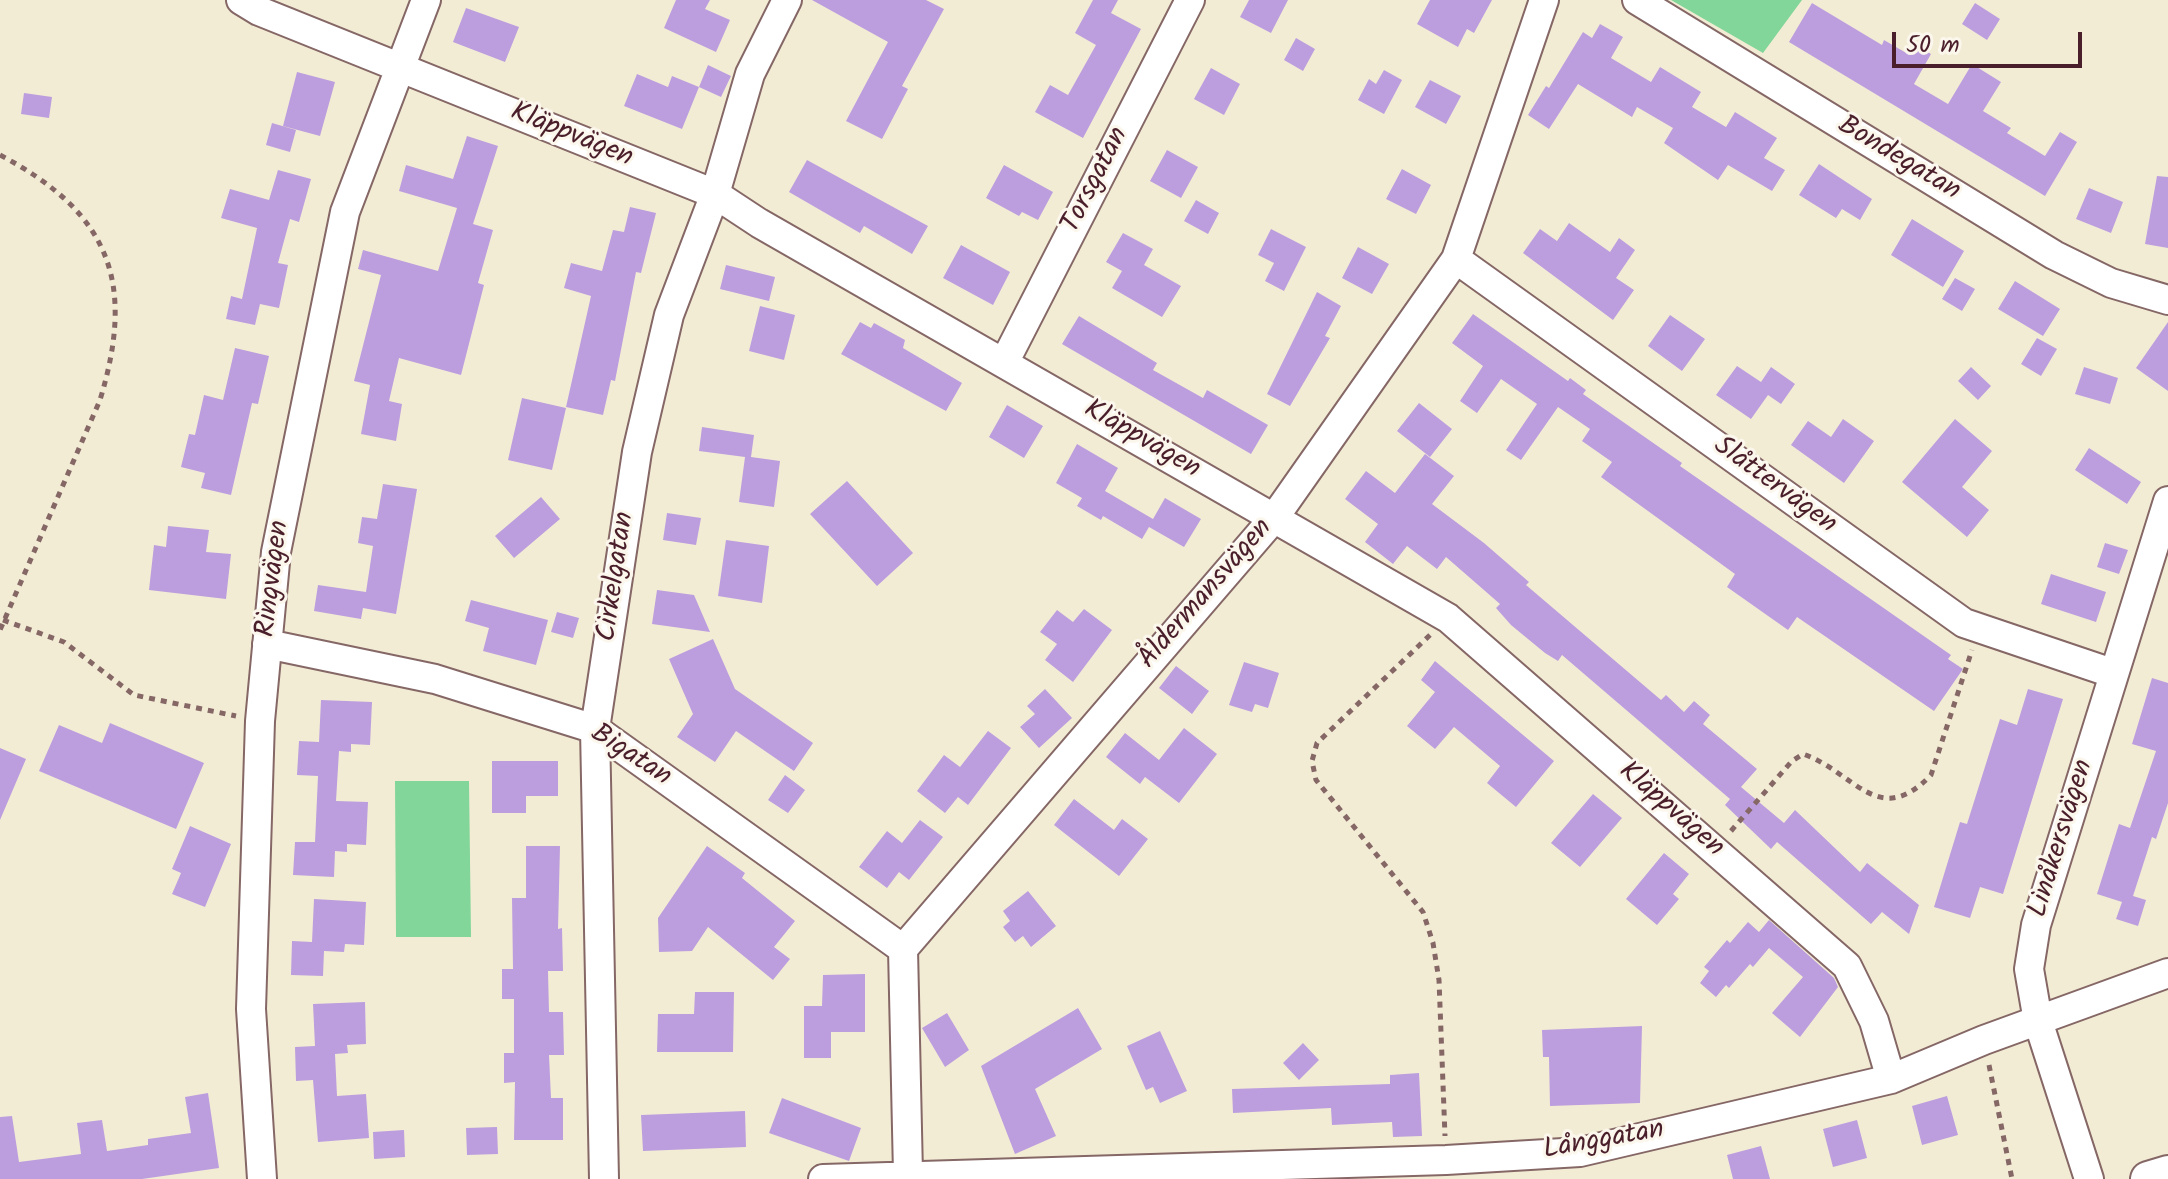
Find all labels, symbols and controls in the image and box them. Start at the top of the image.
scale bar [1896,16,2086,66]
text: 50 m [1906,26,1960,65]
street label: Kläppvägen [505,97,637,177]
street label: Bondegatan [1830,110,1966,210]
street label: Torsgatan [1056,123,1138,239]
street label: Kläppvägen [1077,394,1205,488]
street label: Slåttervägen [1706,431,1842,543]
street label: Cirkelgatan [592,510,644,644]
street label: Åldermansvägen [1133,513,1281,677]
street label: Ringvägen [251,519,299,639]
street label: Bigatan [583,718,677,796]
street label: Kläppvägen [1610,756,1730,866]
street label: Linåkersvägen [2023,756,2103,922]
street label: Långgatan [1541,1115,1667,1169]

